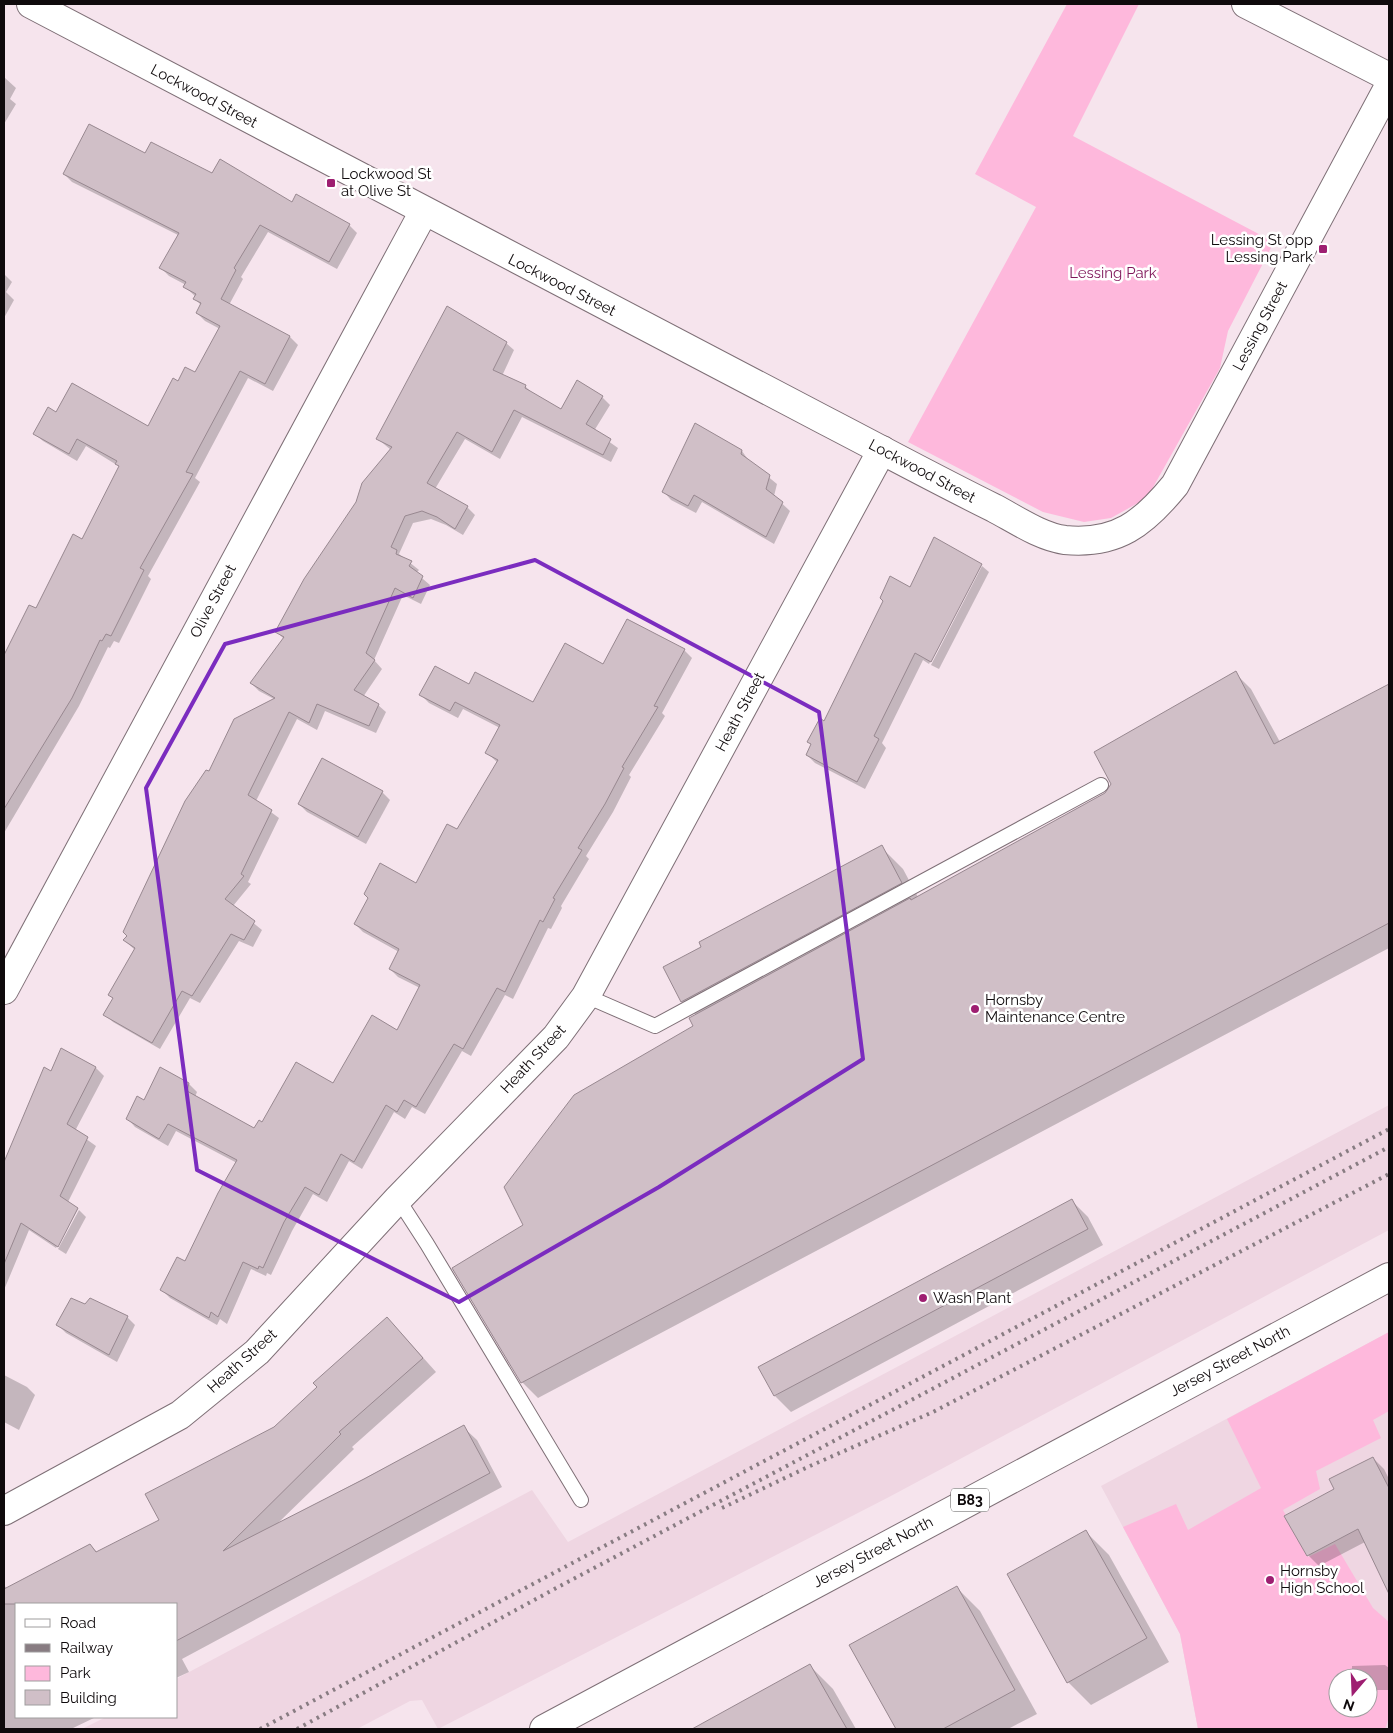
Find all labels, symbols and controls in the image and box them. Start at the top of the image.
street label: Lockwood Street [148,60,260,132]
place label: Lockwood St at Olive St [341,165,432,200]
marker: Lockwood St at Olive St [325,177,337,189]
place label: Lessing St opp Lessing Park [1211,231,1313,266]
marker: Lessing St opp Lessing Park [1317,243,1329,255]
street label: Lockwood Street [505,250,619,320]
park label: Lessing Park [1069,264,1157,282]
street label: Lessing Street [1229,278,1291,374]
street label: Lockwood Street [866,435,978,507]
street label: Olive Street [186,561,240,641]
street label: Heath Street [712,669,768,755]
place label: Hornsby Maintenance Centre [985,991,1125,1026]
marker: Hornsby Maintenance Centre [969,1003,981,1015]
street label: Heath Street [497,1021,569,1097]
place label: Wash Plant [933,1289,1011,1307]
marker: Wash Plant [917,1292,929,1304]
street label: Jersey Street North [1167,1322,1293,1400]
street label: Heath Street [204,1325,280,1397]
road number: B83 [951,1488,989,1512]
street label: Jersey Street North [810,1513,936,1591]
place label: Hornsby High School [1280,1562,1365,1597]
marker: Hornsby High School [1264,1574,1276,1586]
legend [15,1603,178,1718]
text: Road [60,1614,96,1632]
text: Railway [60,1639,113,1657]
text: Park [60,1664,91,1682]
north arrow [1328,1668,1378,1718]
text: Building [60,1689,117,1707]
text: N [1341,1696,1356,1715]

